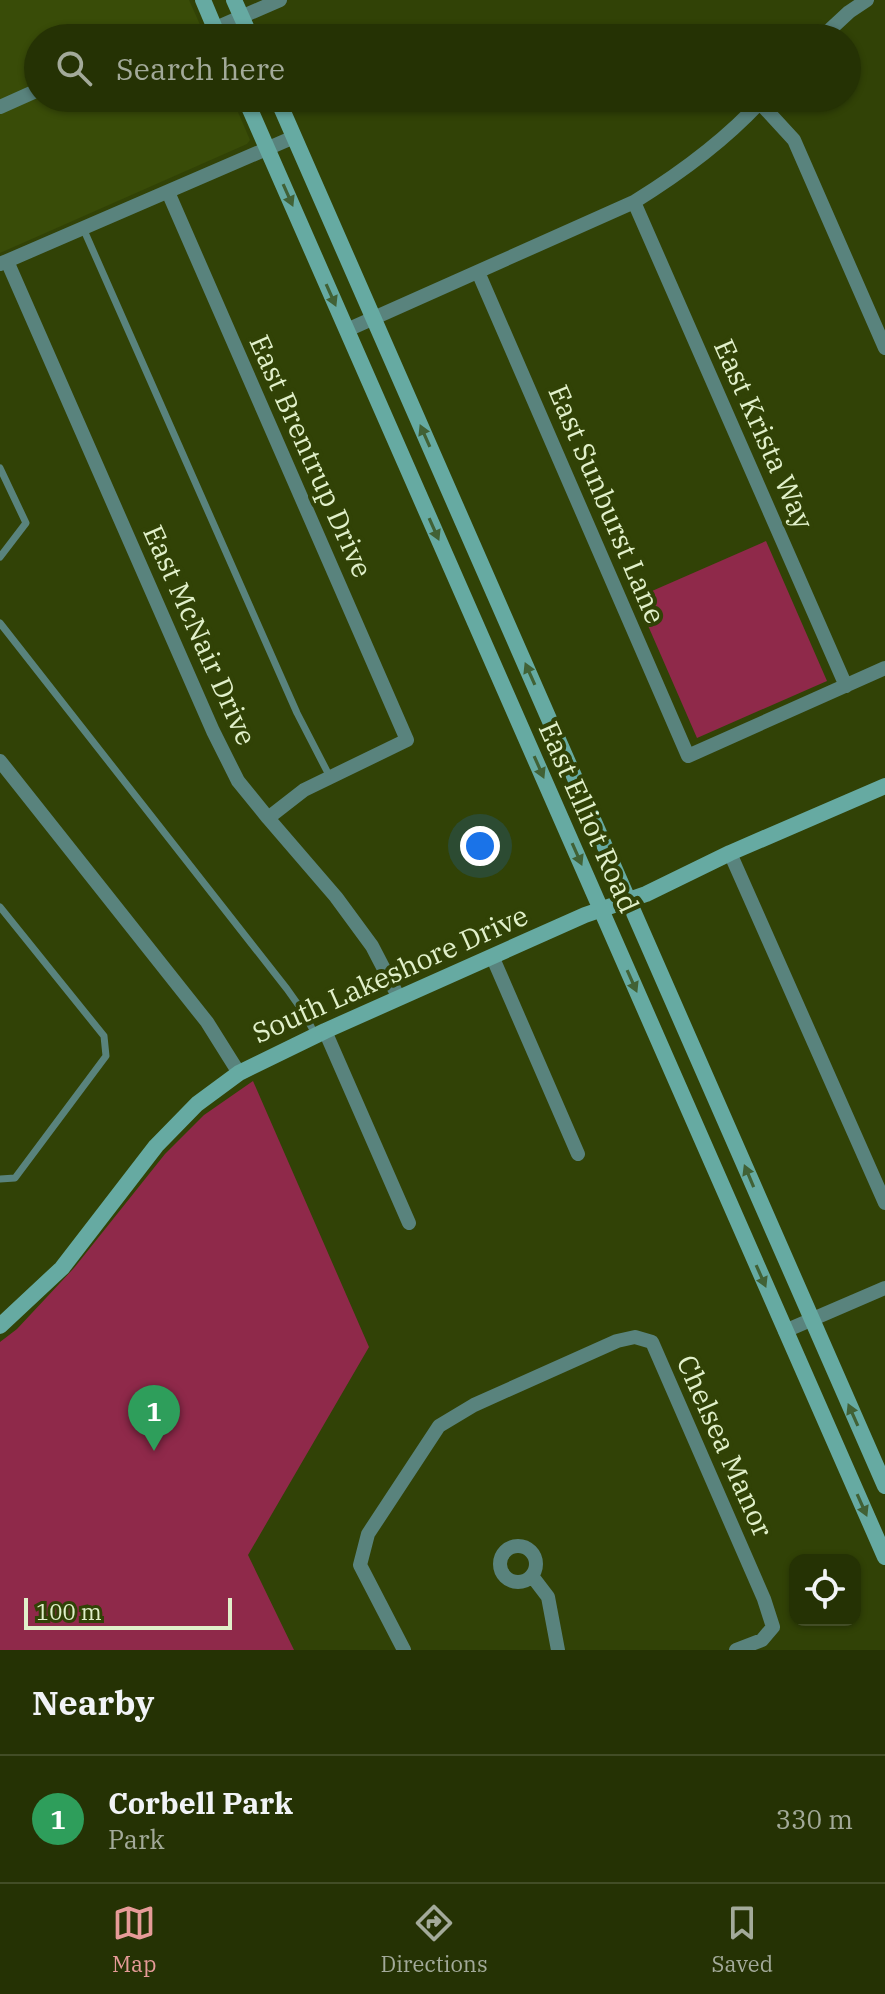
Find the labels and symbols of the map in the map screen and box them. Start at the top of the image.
one-way arrow [281,183,294,207]
one-way arrow [325,283,338,307]
street label: East Brentrup Drive [241,329,382,583]
street label: East Krista Way [706,333,823,535]
street label: East Sunburst Lane [540,379,674,629]
one-way arrow [419,424,432,448]
one-way arrow [427,517,441,541]
street label: East McNair Drive [135,519,266,751]
one-way arrow [523,662,537,686]
street label: East Elliot Road [531,715,648,918]
one-way arrow [532,755,545,779]
your location [460,826,500,866]
one-way arrow [570,842,583,866]
street label: South Lakeshore Drive [246,896,533,1051]
one-way arrow [626,969,639,993]
one-way arrow [743,1165,756,1188]
one-way arrow [755,1264,768,1287]
street label: Chelsea Manor [669,1349,782,1543]
pin: 1 [128,1385,180,1451]
one-way arrow [847,1403,860,1427]
one-way arrow [855,1493,869,1516]
scale bar [24,1594,232,1630]

